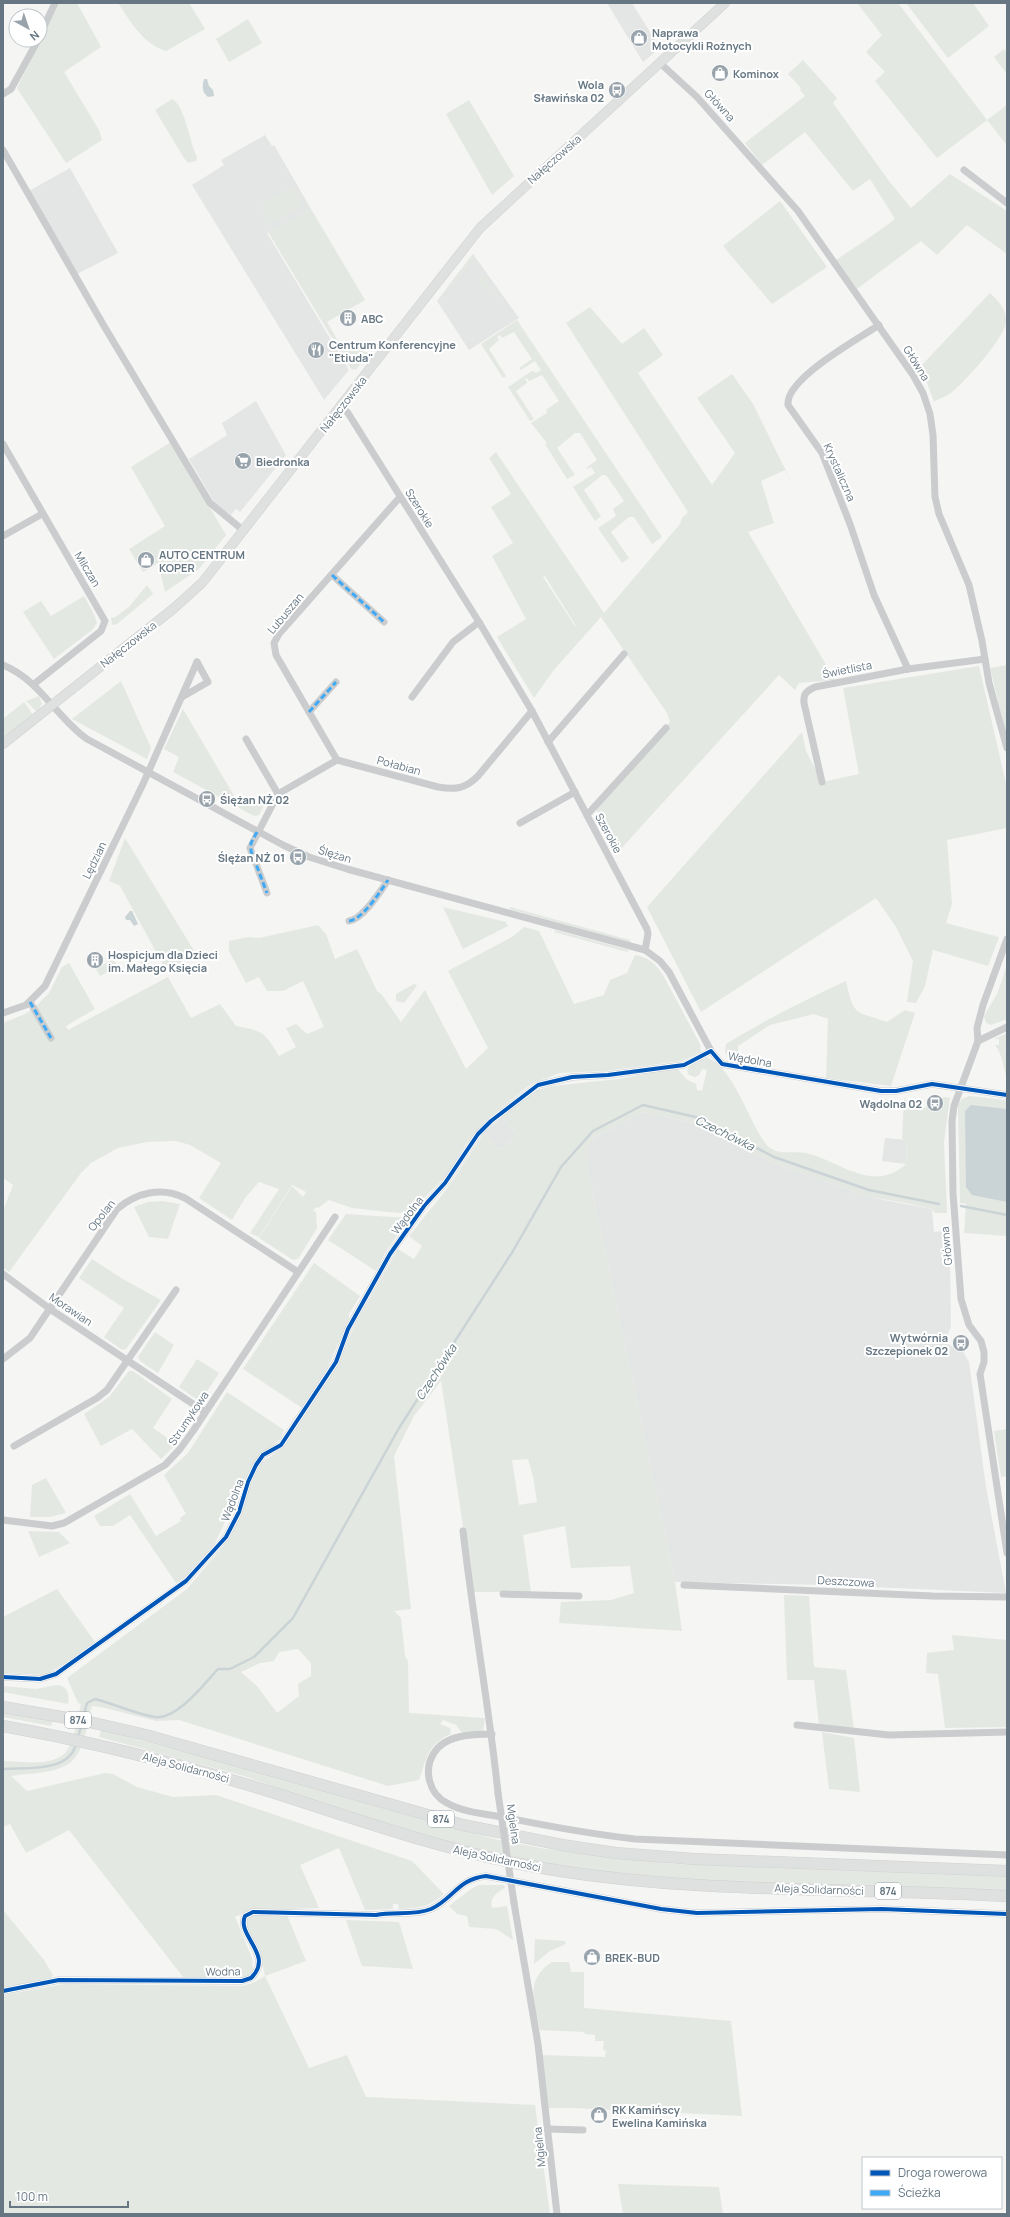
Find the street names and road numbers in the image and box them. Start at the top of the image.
street label: Główna [701,86,739,124]
street label: Nałęczowska [524,131,584,187]
street label: Główna [900,342,934,384]
street label: Nałęczowska [316,373,370,435]
street label: Krystaliczna [820,441,860,503]
street label: Szerokie [402,486,438,531]
street label: Milczan [72,549,104,589]
street label: Lubuszan [263,589,307,637]
street label: Nałęczowska [97,617,159,671]
street label: Świetlista [821,657,873,681]
street label: Połabian [375,752,423,778]
street label: Szerokie [592,810,626,856]
street label: Lędzian [79,839,109,881]
street label: Ślężan [317,842,353,866]
street label: Wądolna [727,1048,773,1070]
street label: Wądolna [388,1193,426,1237]
street label: Opolan [84,1196,118,1234]
street label: Główna [937,1226,955,1266]
street label: Morawian [46,1289,96,1329]
street label: Strumykowa [164,1388,212,1448]
street label: Wądolna [217,1477,247,1523]
street label: Deszczowa [817,1572,875,1590]
road number: 874 [65,1712,91,1728]
street label: Aleja Solidarności [141,1748,231,1786]
street label: Mgielna [504,1803,524,1845]
road number: 874 [428,1811,454,1827]
street label: Aleja Solidarności [452,1841,542,1875]
street label: Aleja Solidarności [774,1880,864,1898]
road number: 874 [875,1883,901,1899]
street label: Wodna [205,1963,241,1979]
street label: Mgielna [529,2126,549,2168]

